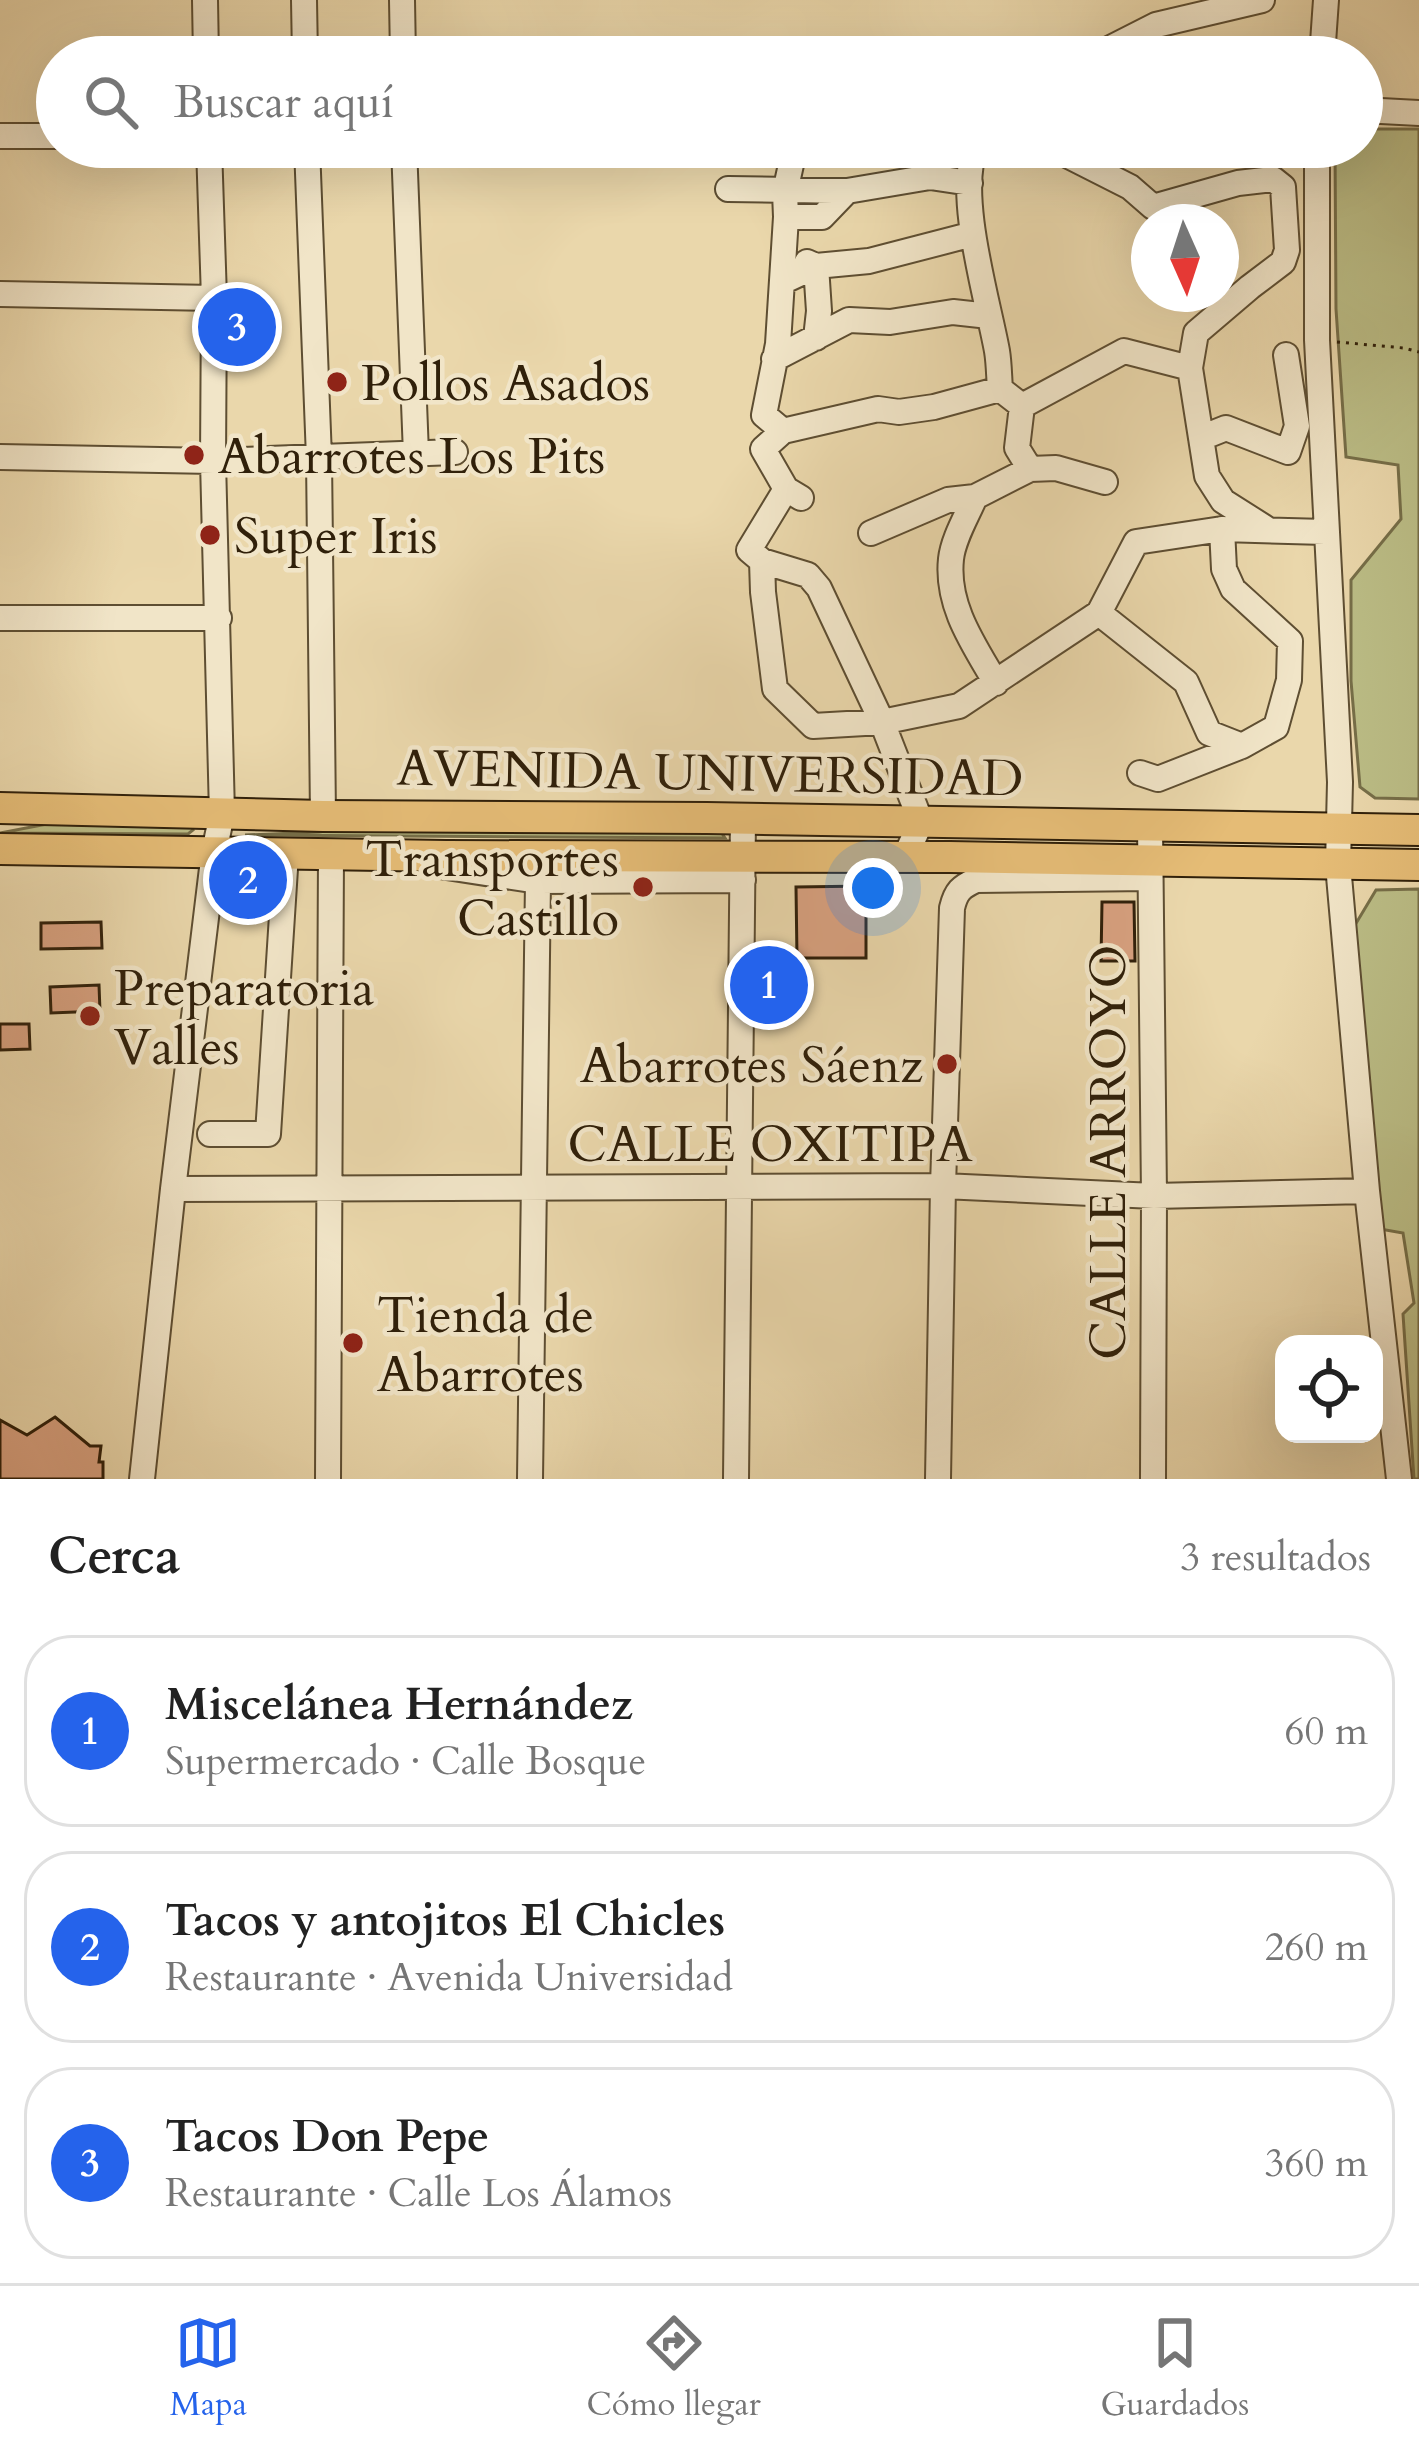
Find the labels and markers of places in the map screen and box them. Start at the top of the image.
pin: 3 [198,282,276,372]
place label: Pollos Asados [361,349,650,419]
marker: Pollos Asados [324,369,350,395]
place label: Abarrotes Los Pits [218,422,605,492]
marker: Abarrotes Los Pits [181,442,207,468]
place label: Super Iris [234,502,438,572]
marker: Super Iris [197,522,223,548]
place label: Transportes Castillo [365,825,619,954]
pin: 2 [209,835,287,925]
marker: Transportes Castillo [630,874,656,900]
pin: 1 [730,940,808,1030]
place label: Preparatoria Valles [114,954,374,1083]
marker: Preparatoria Valles [77,1003,103,1029]
place label: Abarrotes Sáenz [580,1031,923,1101]
marker: Abarrotes Sáenz [934,1051,960,1077]
place label: Tienda de Abarrotes [377,1281,594,1410]
marker: Tienda de Abarrotes [340,1330,366,1356]

